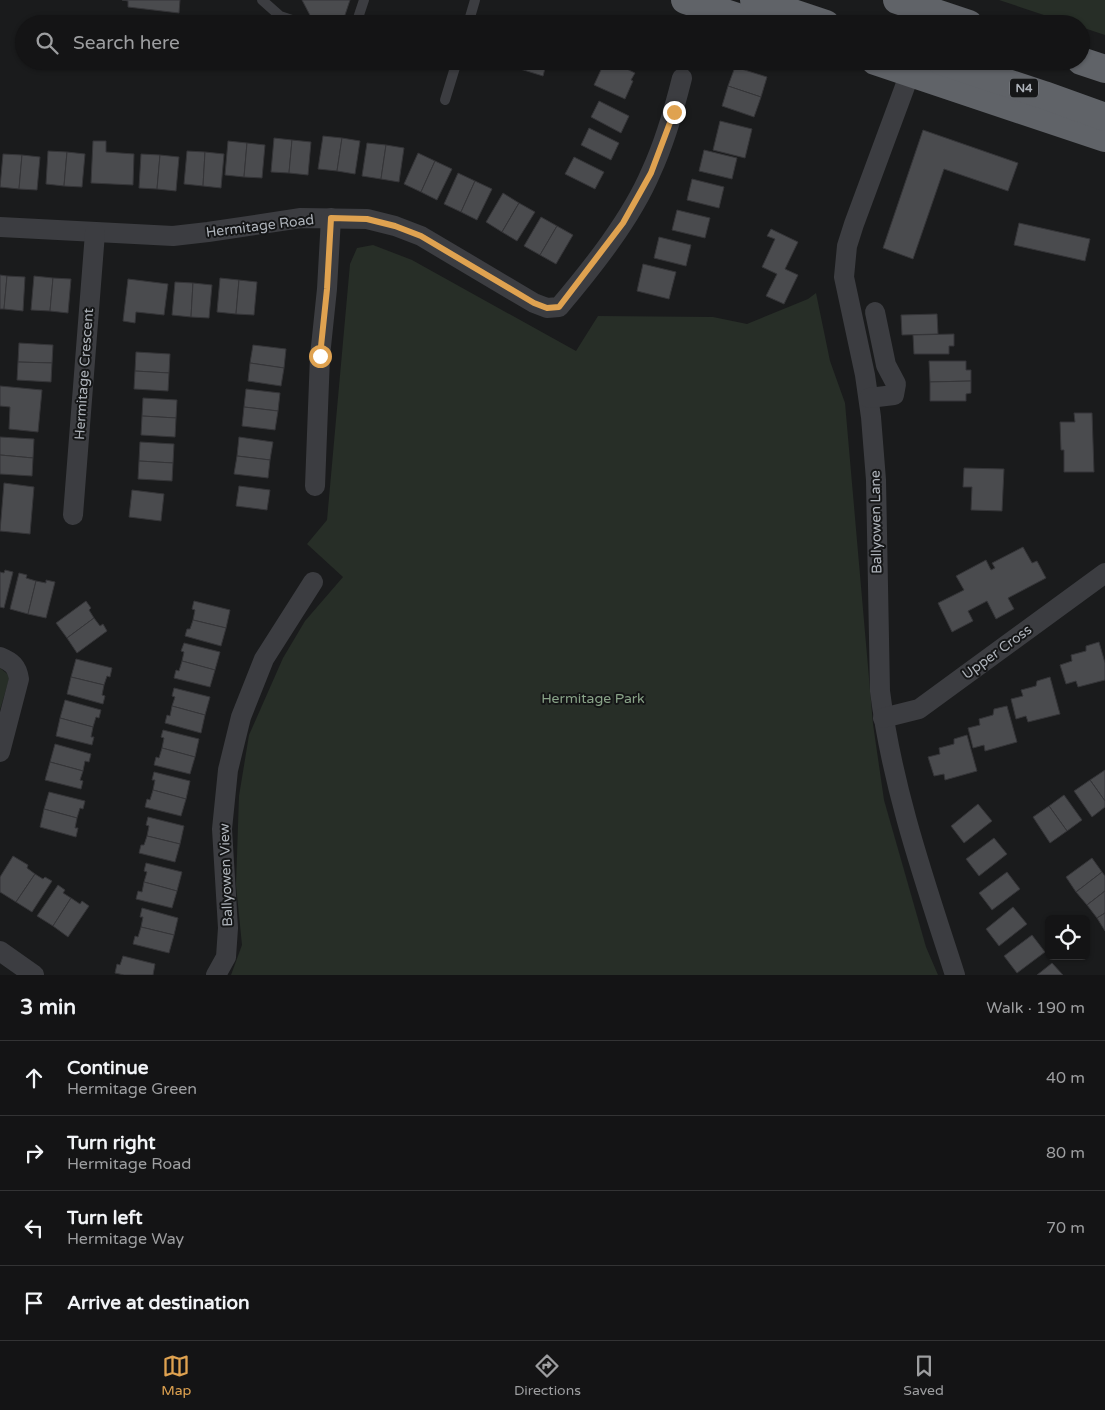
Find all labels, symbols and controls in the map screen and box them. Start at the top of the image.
search box [15,15,1090,70]
icon: search [33,29,61,57]
text: Search here [73,32,180,54]
road number: N4 [1010,78,1038,98]
route end [663,101,686,124]
street label: Hermitage Road [205,211,315,241]
street label: Hermitage Crescent [71,307,97,440]
route start [309,345,332,368]
street label: Ballyowen Lane [867,470,885,574]
street label: Upper Cross [959,621,1035,683]
park label: Hermitage Park [541,690,645,707]
street label: Ballyowen View [216,823,236,927]
map controls [1045,915,1090,960]
button: locate [1045,915,1090,960]
text: 3 min [20,995,76,1020]
text: Walk · 190 m [986,998,1085,1018]
text: Continue [67,1057,149,1079]
icon: ahead [20,1064,48,1092]
text: 40 m [1046,1068,1085,1088]
text: Hermitage Green [67,1079,197,1099]
text: Turn right [67,1132,155,1154]
icon: right [20,1139,48,1167]
text: 80 m [1046,1143,1085,1163]
text: Hermitage Road [67,1154,191,1174]
text: Turn left [67,1207,143,1229]
icon: left [20,1214,48,1242]
text: 70 m [1046,1218,1085,1238]
text: Hermitage Way [67,1229,184,1249]
icon: arrive [20,1289,48,1317]
text: Arrive at destination [67,1292,250,1314]
tab: Map [161,1352,191,1399]
tab: Directions [514,1352,581,1399]
tab: Saved [903,1352,944,1399]

